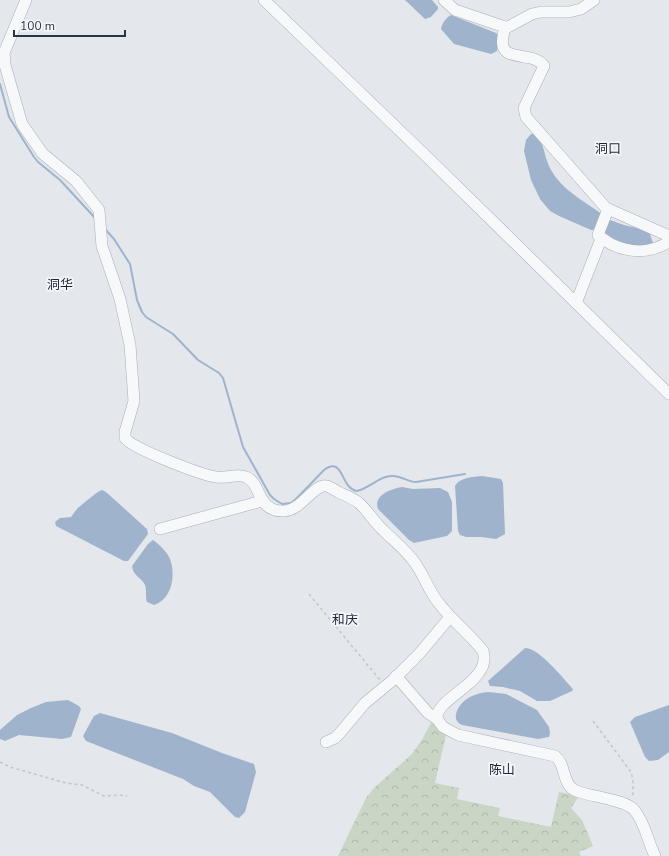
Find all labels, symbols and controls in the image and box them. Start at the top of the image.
scale bar [14,12,125,38]
text: 100 m [20,18,55,34]
district label: 洞口 [595,140,621,158]
district label: 洞华 [47,276,73,294]
district label: 和庆 [332,611,358,629]
district label: 陈山 [489,761,515,779]

